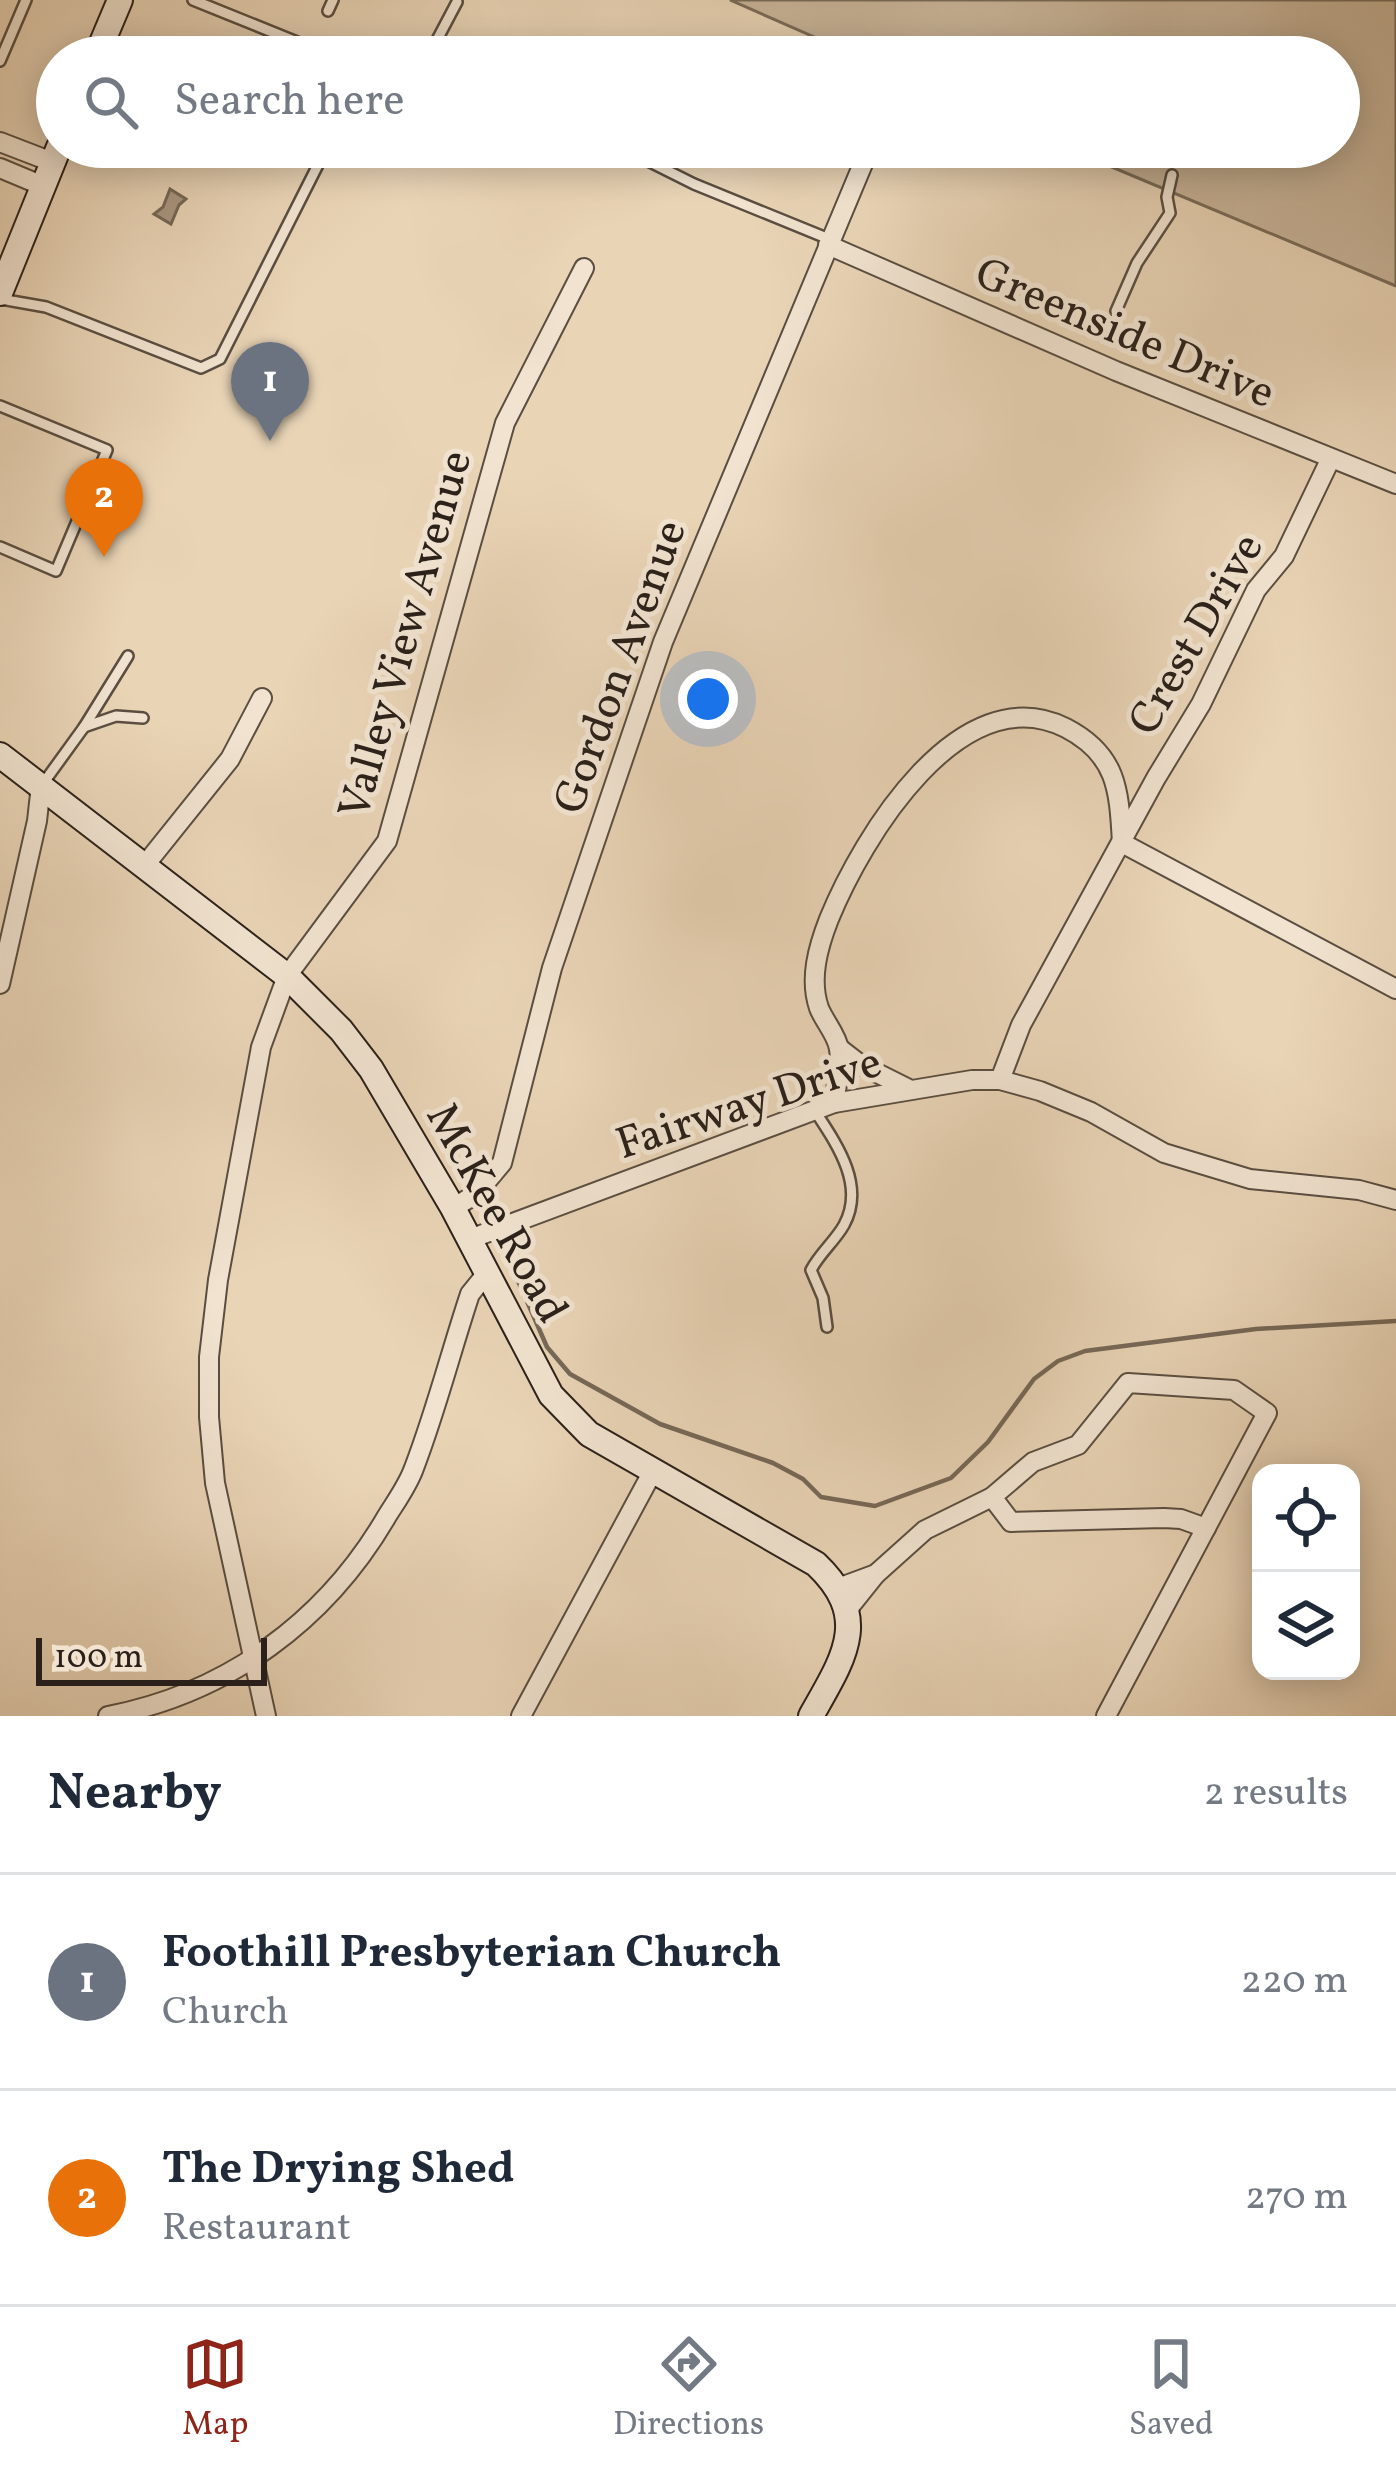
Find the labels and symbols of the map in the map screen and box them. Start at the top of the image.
street label: Greenside Drive [965,244,1284,427]
pin: 1 [231,342,309,441]
street label: Valley View Avenue [325,444,490,827]
pin: 2 [65,458,143,557]
street label: Gordon Avenue [540,512,705,823]
street label: Crest Drive [1115,523,1281,748]
your location [678,669,738,729]
street label: Fairway Drive [609,1033,890,1178]
street label: McKee Road [409,1093,582,1336]
scale bar [36,1632,267,1685]

